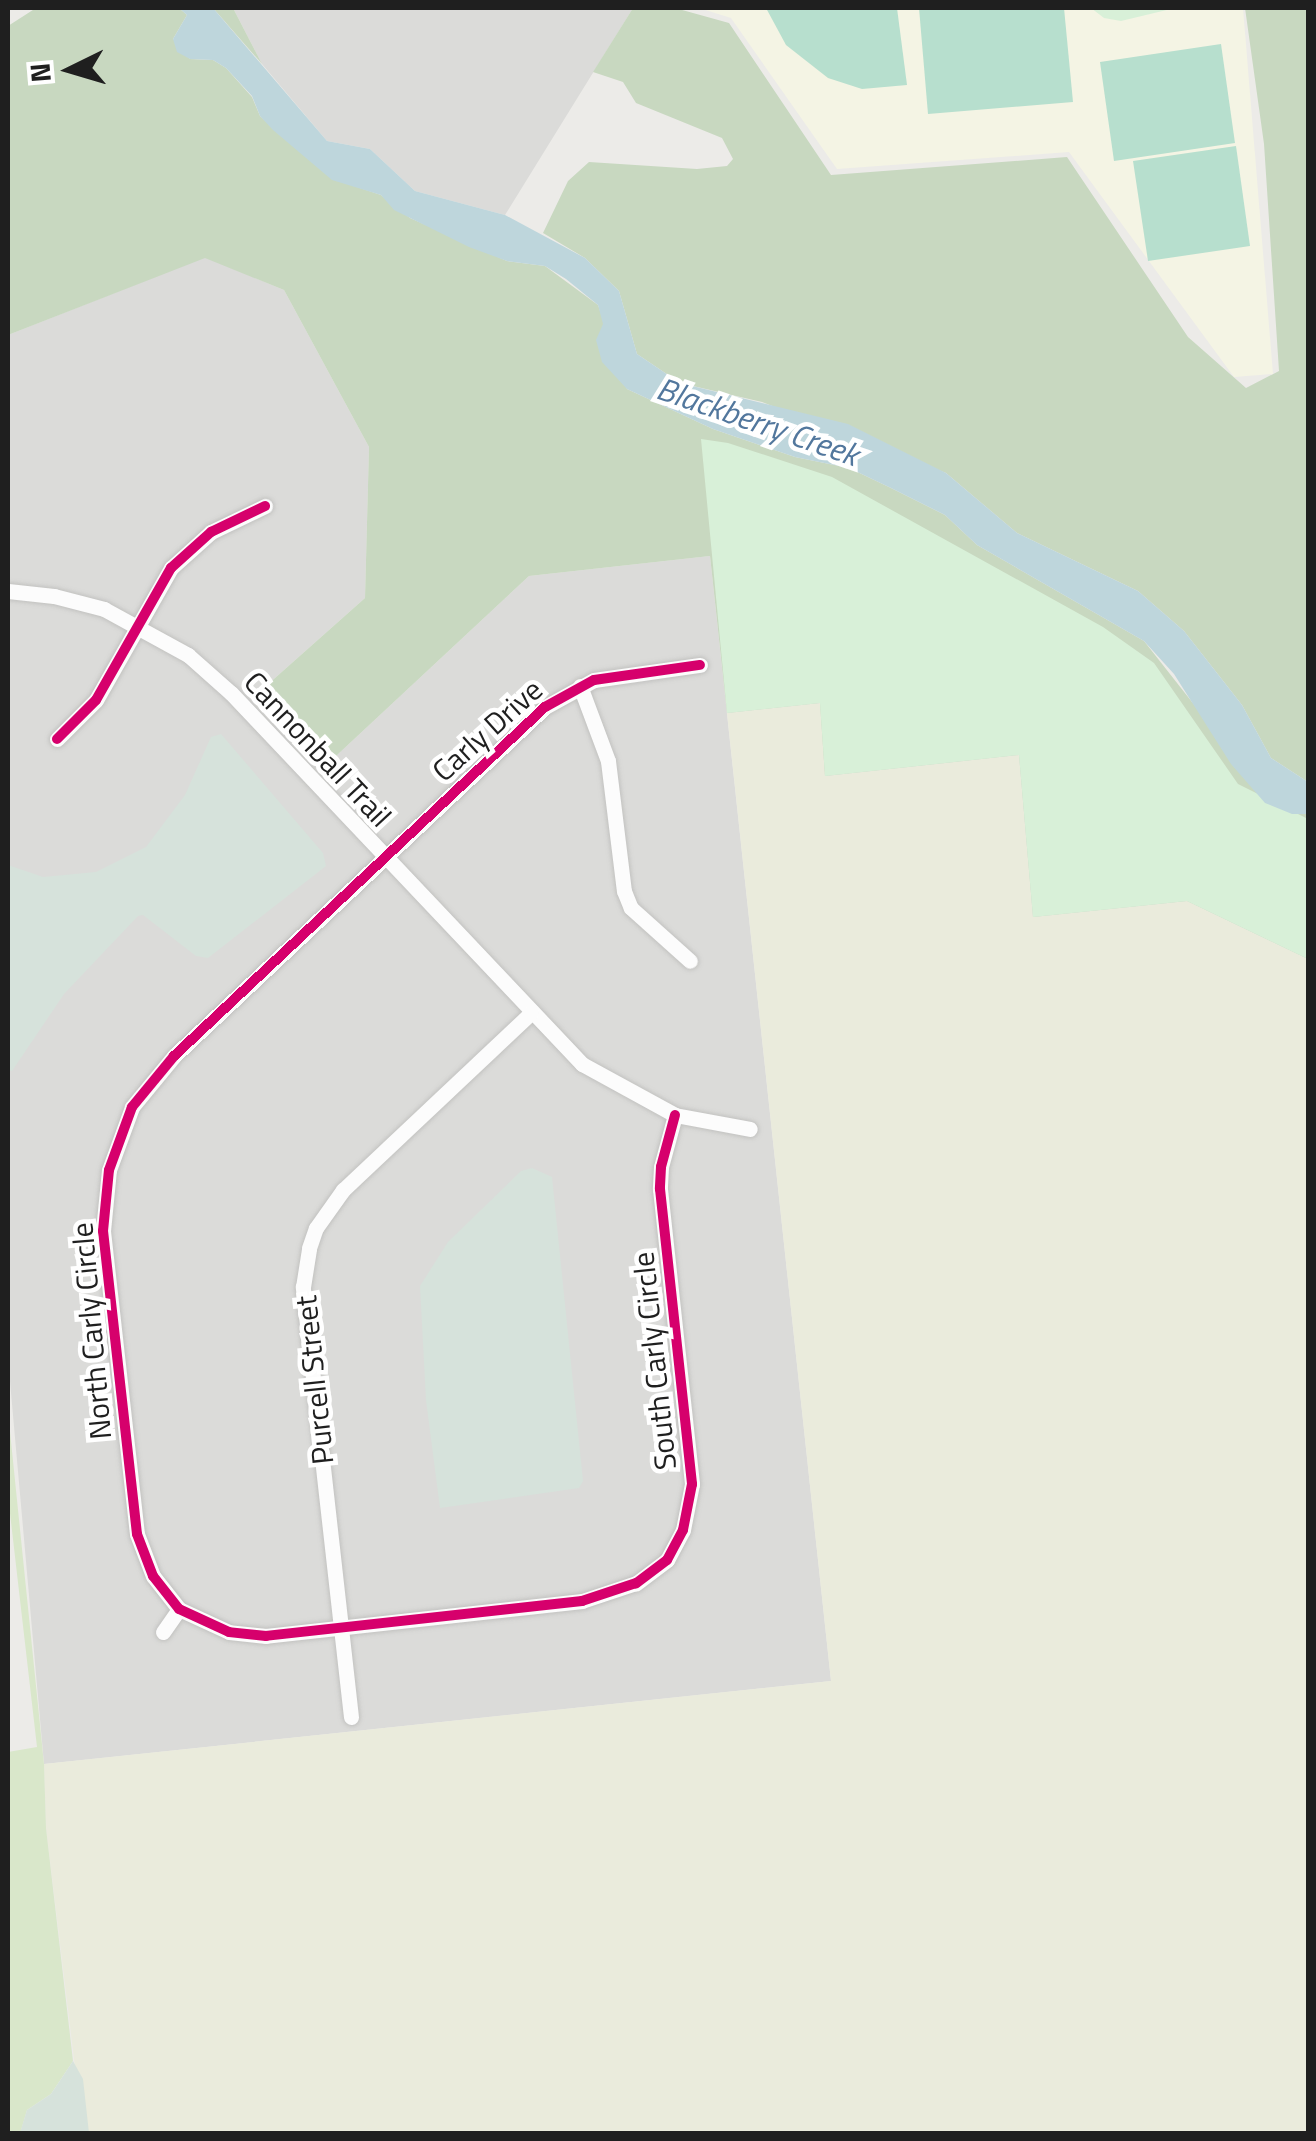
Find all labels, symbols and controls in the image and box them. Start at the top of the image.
north arrow [20,20,120,120]
text: N [17,61,62,84]
water label: Blackberry Creek [652,369,864,473]
street label: Cannonball Trail [237,664,399,834]
street label: Carly Drive [425,671,549,789]
street label: North Carly Circle [64,1221,118,1441]
street label: South Carly Circle [625,1250,683,1472]
street label: Purcell Street [287,1294,341,1466]

